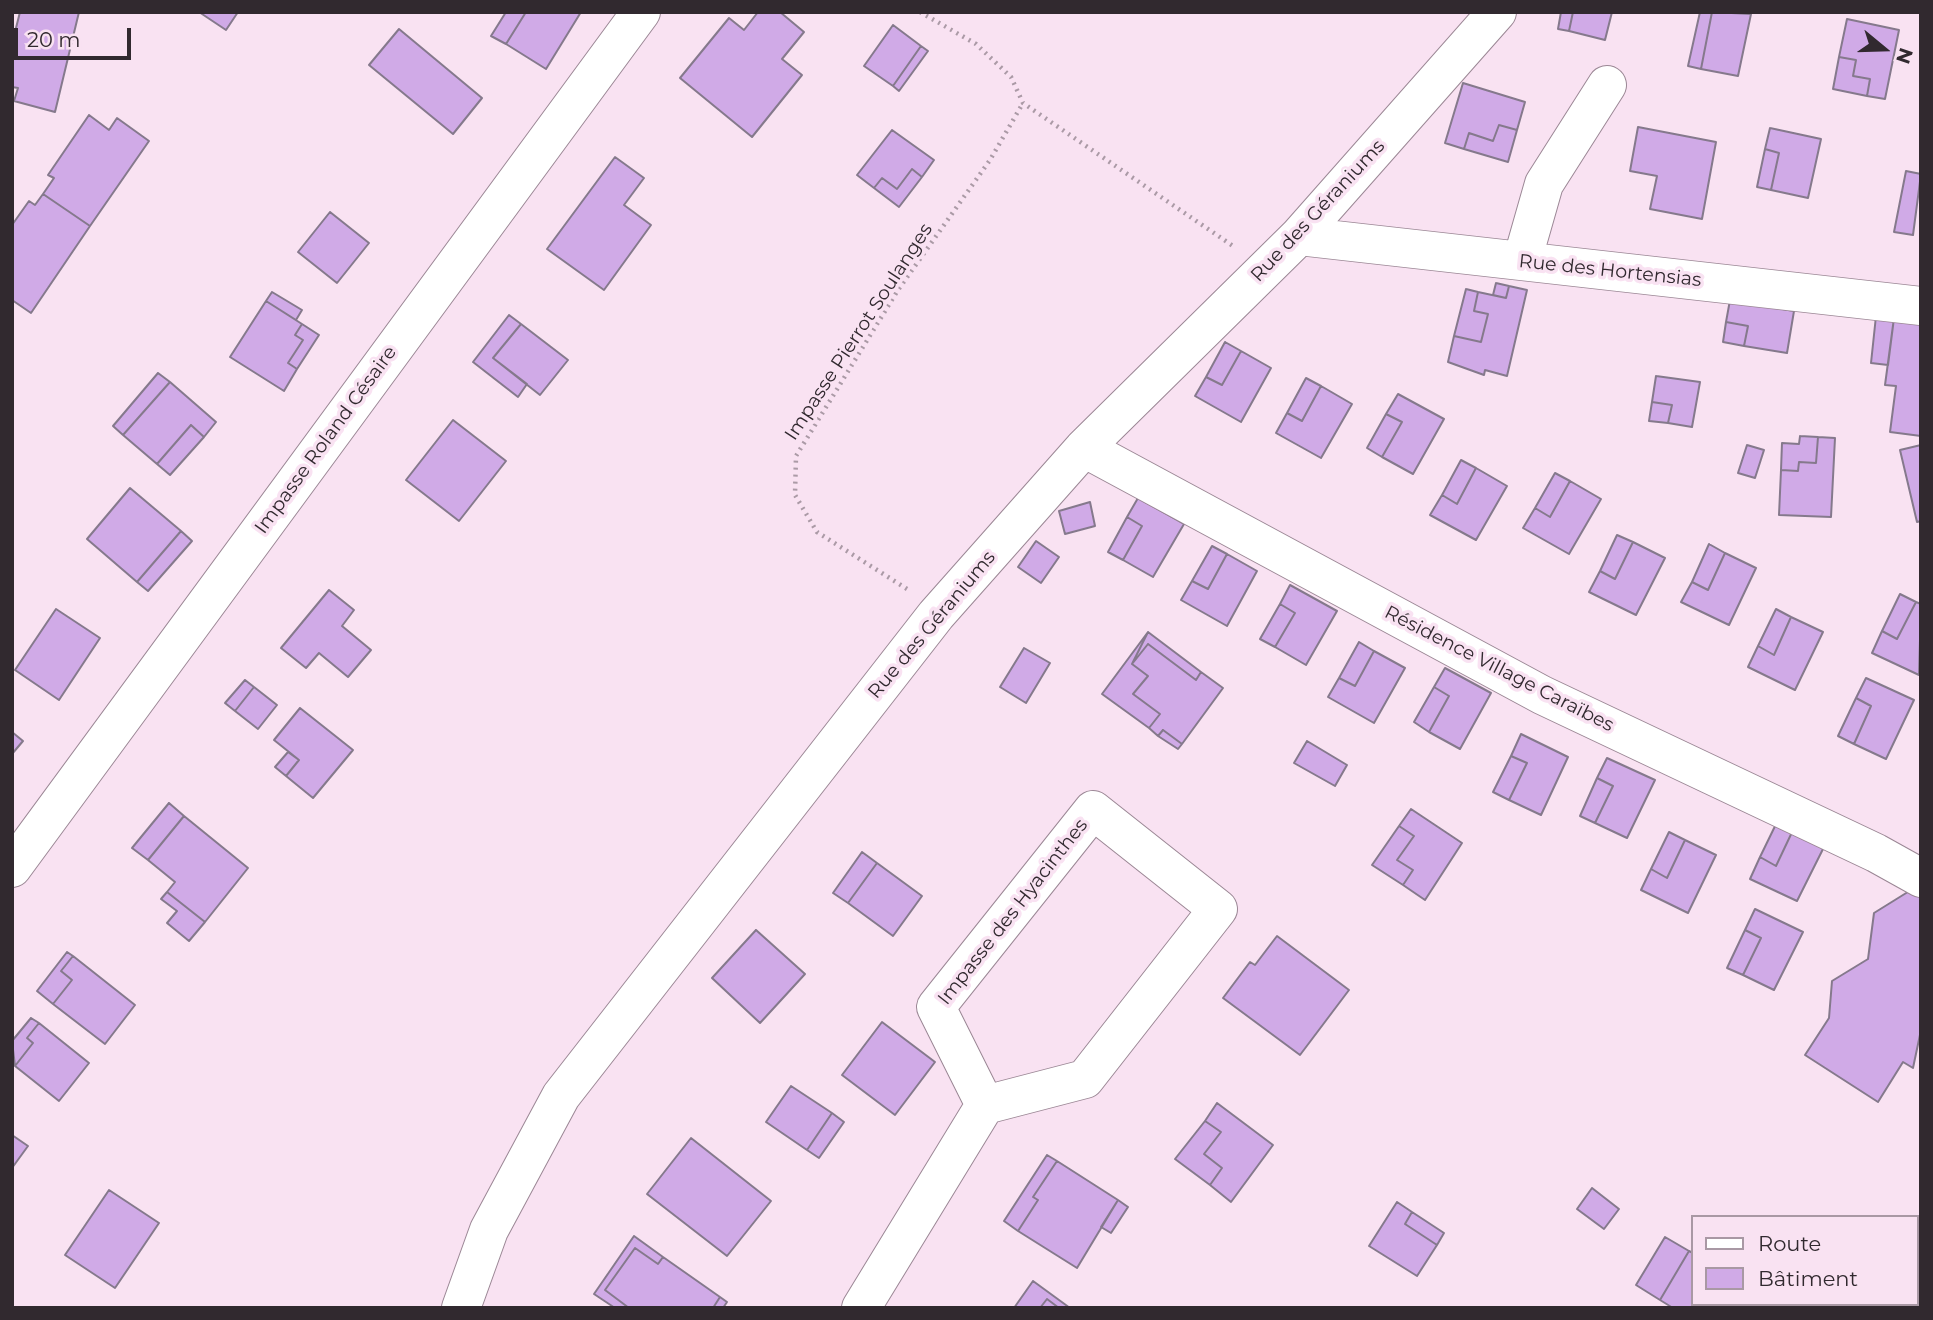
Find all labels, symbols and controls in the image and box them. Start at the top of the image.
scale bar [18,14,135,58]
north arrow [1849,14,1919,84]
text: 20 m [27,27,81,52]
text: N [1891,45,1918,67]
street label: Rue des Géraniums [1246,135,1390,287]
street label: Impasse Pierrot Soulanges [780,219,938,445]
street label: Rue des Hortensias [1518,250,1702,292]
street label: Impasse Roland Césaire [250,342,402,538]
street label: Rue des Géraniums [864,546,1000,704]
street label: Résidence Village Caraïbes [1381,601,1617,737]
street label: Impasse des Hyacinthes [933,814,1093,1010]
legend [1692,1215,1919,1306]
text: Route [1758,1231,1821,1256]
text: Bâtiment [1758,1266,1858,1291]

